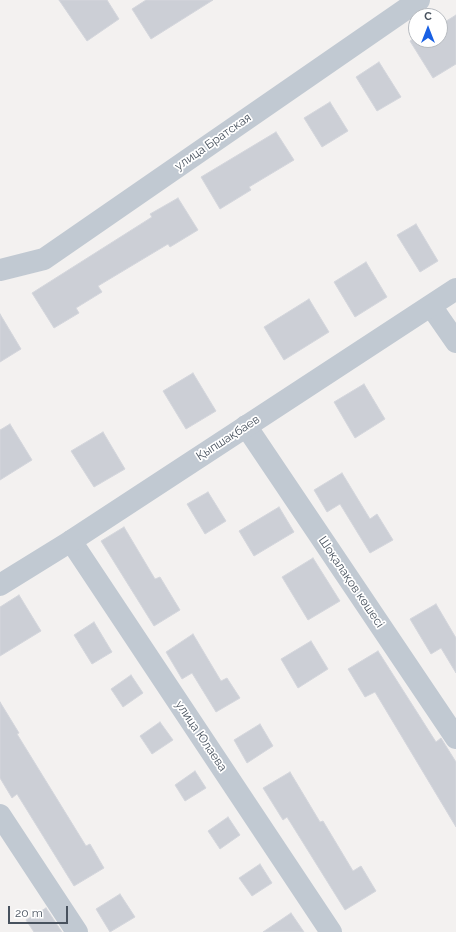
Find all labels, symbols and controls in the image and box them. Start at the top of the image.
north arrow [408,8,448,48]
text: С [424,10,432,23]
street label: улица Братская [172,110,254,174]
street label: Қыпшақбаев [194,412,262,464]
street label: Шоқалақов көшесі [315,534,387,630]
street label: улица Юлаева [172,698,230,774]
scale bar [10,898,70,924]
text: 20 m [15,906,43,920]

